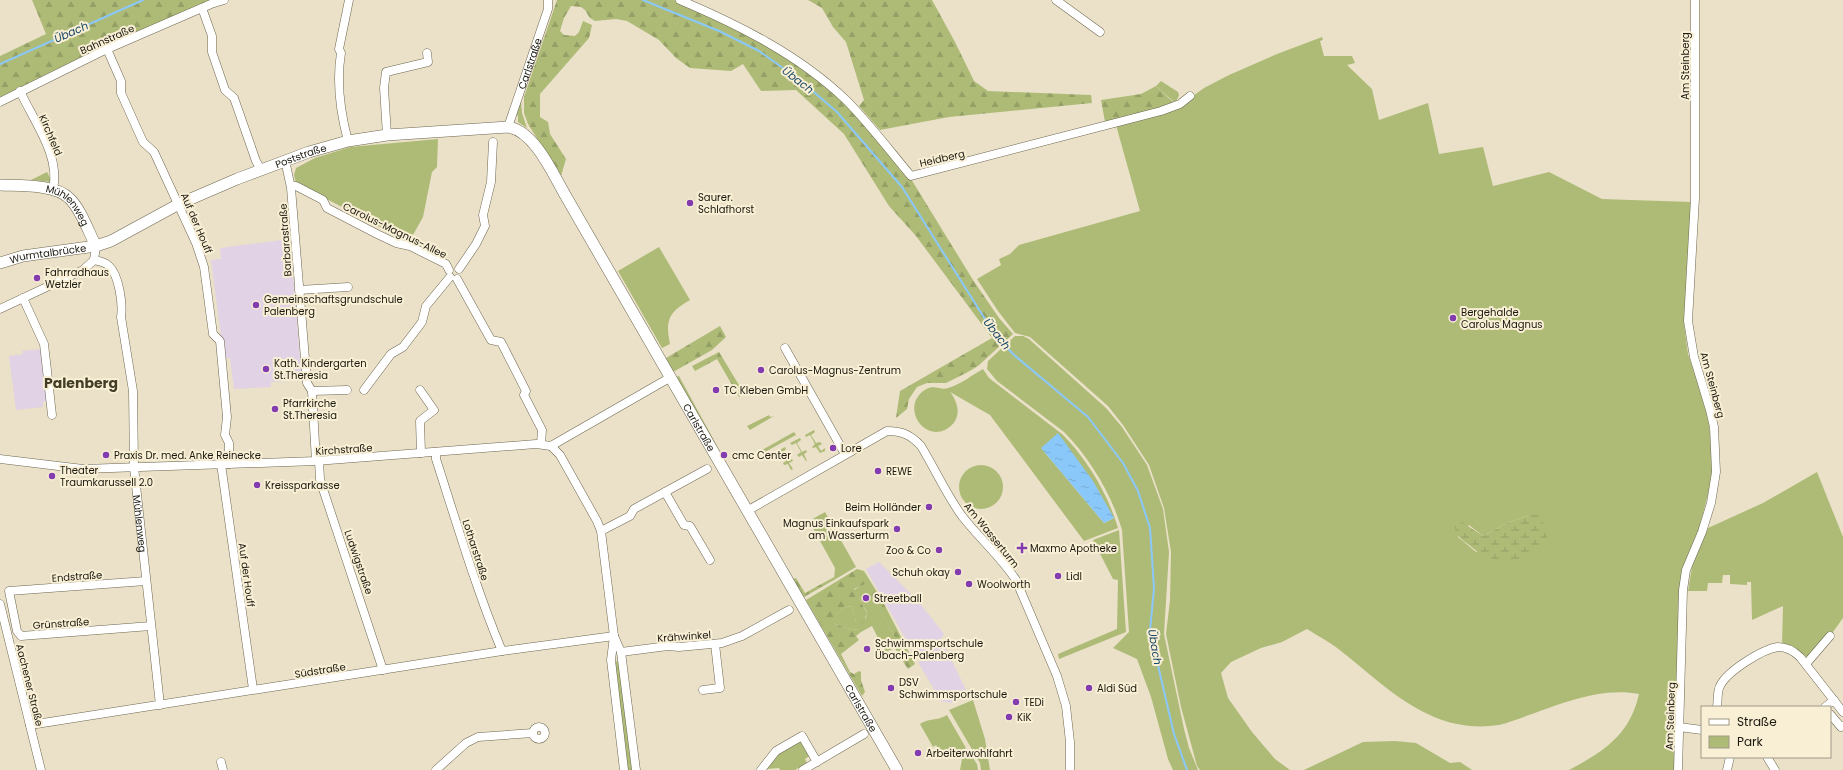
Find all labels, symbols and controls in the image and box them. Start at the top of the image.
water label: Übach [51,17,91,47]
street label: Bahnstraße [78,21,137,58]
street label: Am Steinberg [1678,32,1693,100]
street label: Carlstraße [514,36,546,91]
water label: Übach [779,63,817,97]
street label: Kirchfeld [35,112,66,158]
street label: Poststraße [273,140,328,172]
street label: Heidberg [918,146,966,171]
street label: Mühlenweg [44,181,93,229]
street label: Auf der Houff [177,190,216,256]
place label: Saurer. Schlafhorst [698,190,755,217]
marker: Saurer. Schlafhorst [685,198,695,208]
street label: Carolus-Magnus-Allee [340,199,449,262]
street label: Barbarastraße [275,203,296,277]
street label: Wurmtalbrücke [8,240,87,268]
place label: Fahrradhaus Wetzler [45,265,109,292]
marker: Fahrradhaus Wetzler [32,273,42,283]
place label: Gemeinschaftsgrundschule Palenberg [264,292,403,319]
marker: Gemeinschaftsgrundschule Palenberg [251,300,261,310]
place label: Bergehalde Carolus Magnus [1461,305,1543,332]
marker: Bergehalde Carolus Magnus [1448,313,1458,323]
water label: Übach [980,315,1014,353]
street label: Am Steinberg [1697,350,1729,420]
place label: Kath. Kindergarten St.Theresia [274,356,367,383]
place label: Carolus-Magnus-Zentrum [769,363,901,378]
marker: Kath. Kindergarten St.Theresia [261,364,271,374]
marker: Carolus-Magnus-Zentrum [756,365,766,375]
district label: Palenberg [44,373,118,393]
place label: TC Kleben GmbH [724,383,808,398]
marker: TC Kleben GmbH [711,385,721,395]
place label: Pfarrkirche St.Theresia [283,396,337,423]
street label: Carlstraße [679,401,719,454]
marker: Pfarrkirche St.Theresia [270,404,280,414]
street label: Kirchstraße [315,440,373,459]
place label: Lore [841,441,862,456]
marker: Lore [828,443,838,453]
place label: Praxis Dr. med. Anke Reinecke [114,448,261,463]
place label: cmc Center [732,448,791,463]
marker: Praxis Dr. med. Anke Reinecke [101,450,111,460]
marker: cmc Center [719,450,729,460]
place label: Theater Traumkarussell 2.0 [60,463,153,490]
place label: REWE [886,464,912,479]
marker: REWE [873,466,883,476]
marker: Theater Traumkarussell 2.0 [47,471,57,481]
place label: Kreissparkasse [265,478,340,493]
marker: Kreissparkasse [252,480,262,490]
street label: Mühlenweg [129,494,150,553]
street label: Am Wasserturm [960,499,1023,571]
place label: Beim Holländer [845,500,921,515]
marker: Beim Holländer [924,502,934,512]
place label: Magnus Einkaufspark am Wasserturm [783,516,890,543]
street label: Lotharstraße [459,518,492,583]
marker: Magnus Einkaufspark am Wasserturm [892,524,902,534]
street label: Ludwigstraße [340,528,377,596]
place label: Maxmo Apotheke [1030,541,1117,556]
street label: Auf der Houff [235,542,258,608]
place label: Zoo & Co [886,543,931,558]
marker: Maxmo Apotheke [1017,543,1027,553]
marker: Zoo & Co [934,545,944,555]
place label: Schuh okay [892,565,950,580]
street label: Endstraße [51,567,103,586]
marker: Schuh okay [953,567,963,577]
place label: Lidl [1066,569,1082,584]
marker: Lidl [1053,571,1063,581]
place label: Woolworth [977,577,1030,592]
marker: Woolworth [964,579,974,589]
place label: Streetball [874,591,922,606]
marker: Streetball [861,593,871,603]
street label: Grünstraße [32,614,90,633]
street label: Krähwinkel [657,627,711,646]
water label: Übach [1144,628,1166,666]
place label: Schwimmsportschule Übach-Palenberg [875,636,983,663]
street label: Aachener Straße [12,642,47,728]
marker: Schwimmsportschule Übach-Palenberg [862,644,872,654]
street label: Südstraße [294,659,347,682]
place label: DSV Schwimmsportschule [899,675,1007,702]
street label: Carlstraße [841,681,881,735]
place label: Aldi Süd [1097,681,1137,696]
street label: Am Steinberg [1662,682,1679,750]
marker: DSV Schwimmsportschule [886,683,896,693]
marker: Aldi Süd [1084,683,1094,693]
place label: TEDi [1024,695,1044,710]
marker: TEDi [1011,697,1021,707]
legend [1701,706,1831,758]
place label: KiK [1017,710,1031,725]
marker: KiK [1004,712,1014,722]
text: Straße [1737,713,1777,730]
text: Park [1737,733,1764,750]
place label: Arbeiterwohlfahrt [926,746,1013,761]
marker: Arbeiterwohlfahrt [913,748,923,758]

